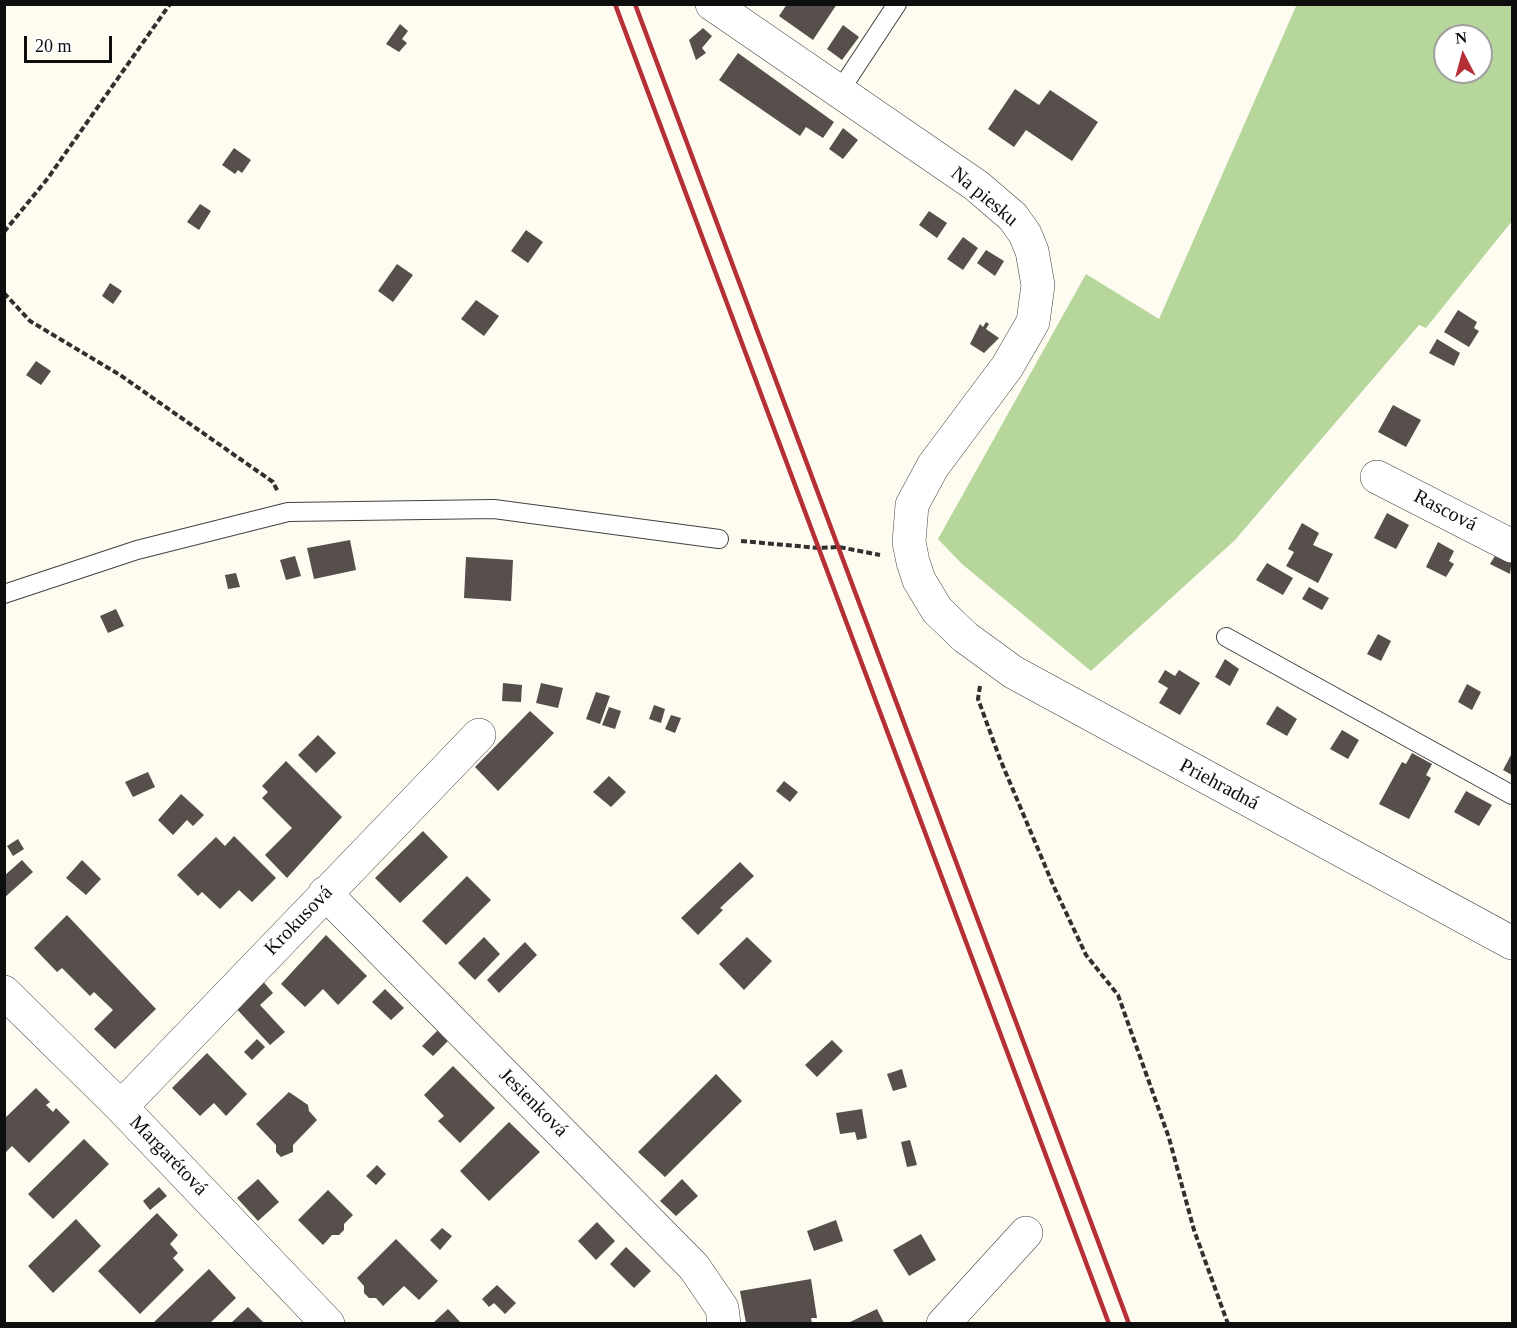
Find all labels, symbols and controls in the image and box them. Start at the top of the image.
scale bar [27,24,116,62]
north arrow [1433,24,1493,84]
text: N [1455,29,1468,47]
text: 20 m [35,36,72,56]
street label: Na piesku [945,162,1023,232]
street label: Rascová [1409,485,1481,537]
street label: Priehradná [1175,754,1263,816]
street label: Krokusová [260,881,338,961]
street label: Jesienková [493,1063,573,1143]
street label: Margarétová [124,1111,212,1201]

